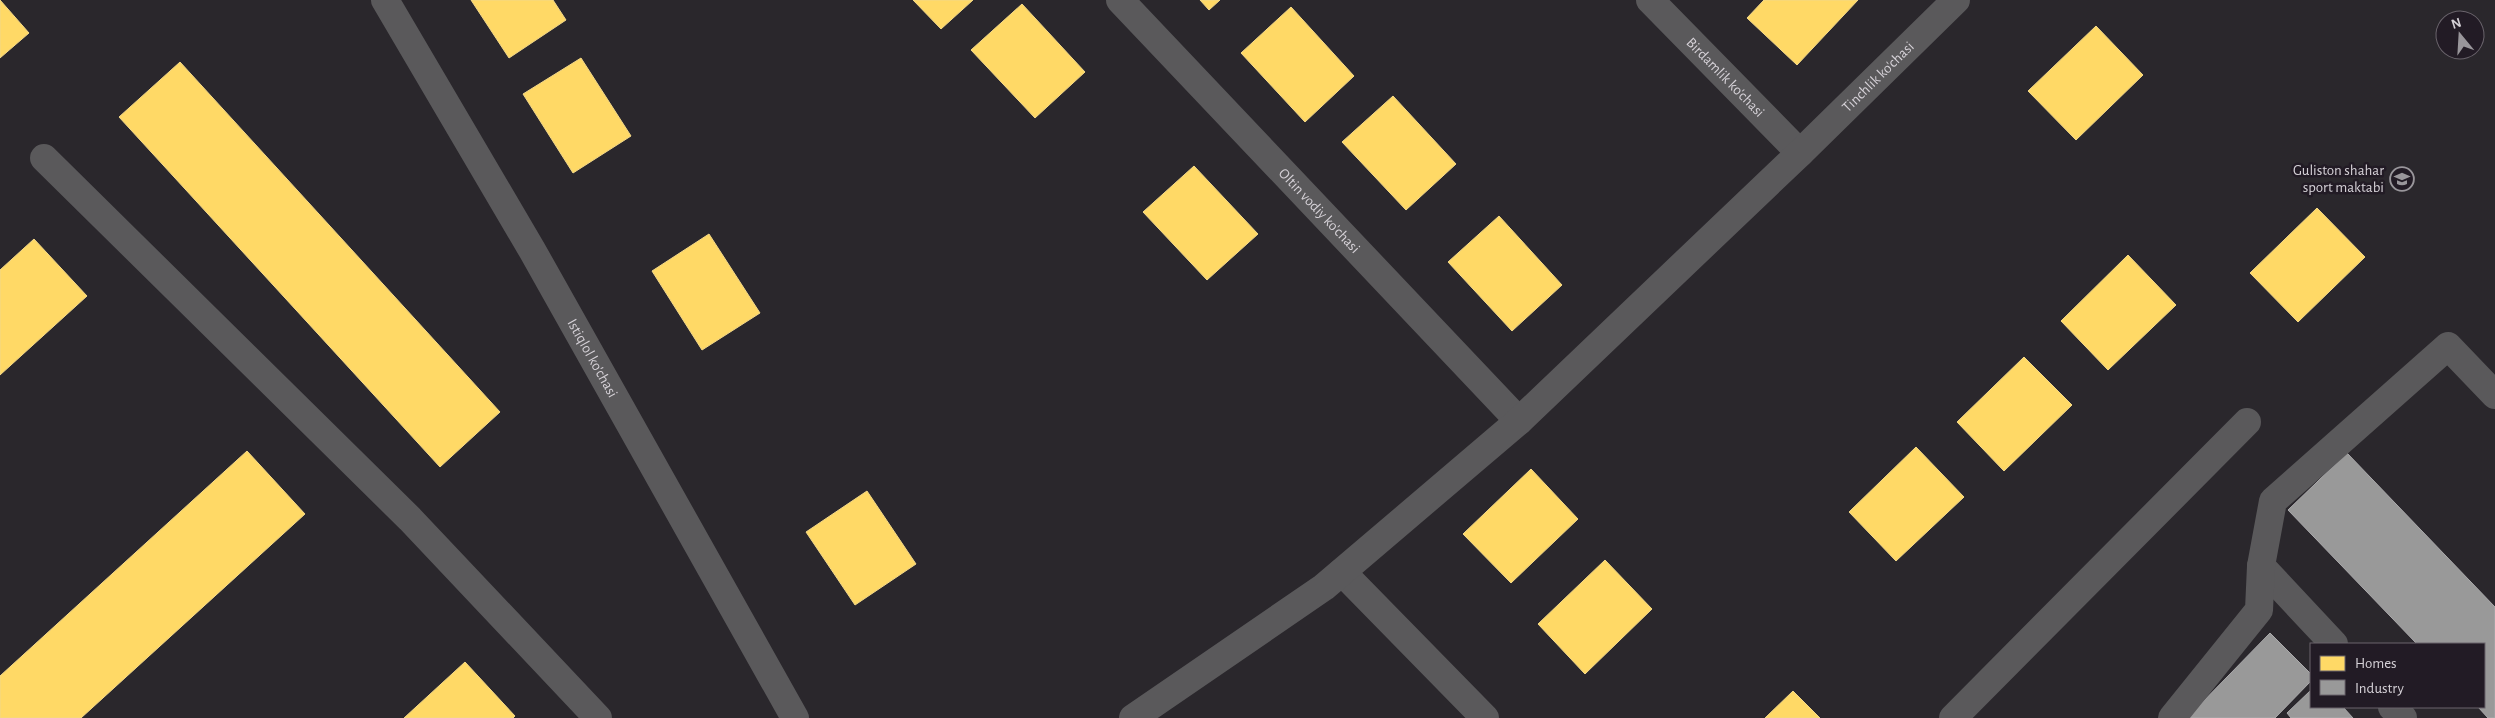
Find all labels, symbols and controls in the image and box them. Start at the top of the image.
north arrow [2435,10,2485,60]
text: N [2449,15,2463,32]
street label: Birdamlik ko'chasi [1683,35,1767,120]
street label: Tinchlik ko'chasi [1839,39,1917,115]
place label: Guliston shahar sport maktabi [2293,163,2384,195]
street label: Oltin vodiy ko'chasi [1276,166,1363,256]
school or university icon: Guliston shahar sport maktabi [2389,166,2415,192]
street label: Istiqlol ko'chasi [564,317,620,400]
legend [2310,643,2485,708]
text: Homes [2355,656,2397,671]
text: Industry [2355,681,2404,696]

